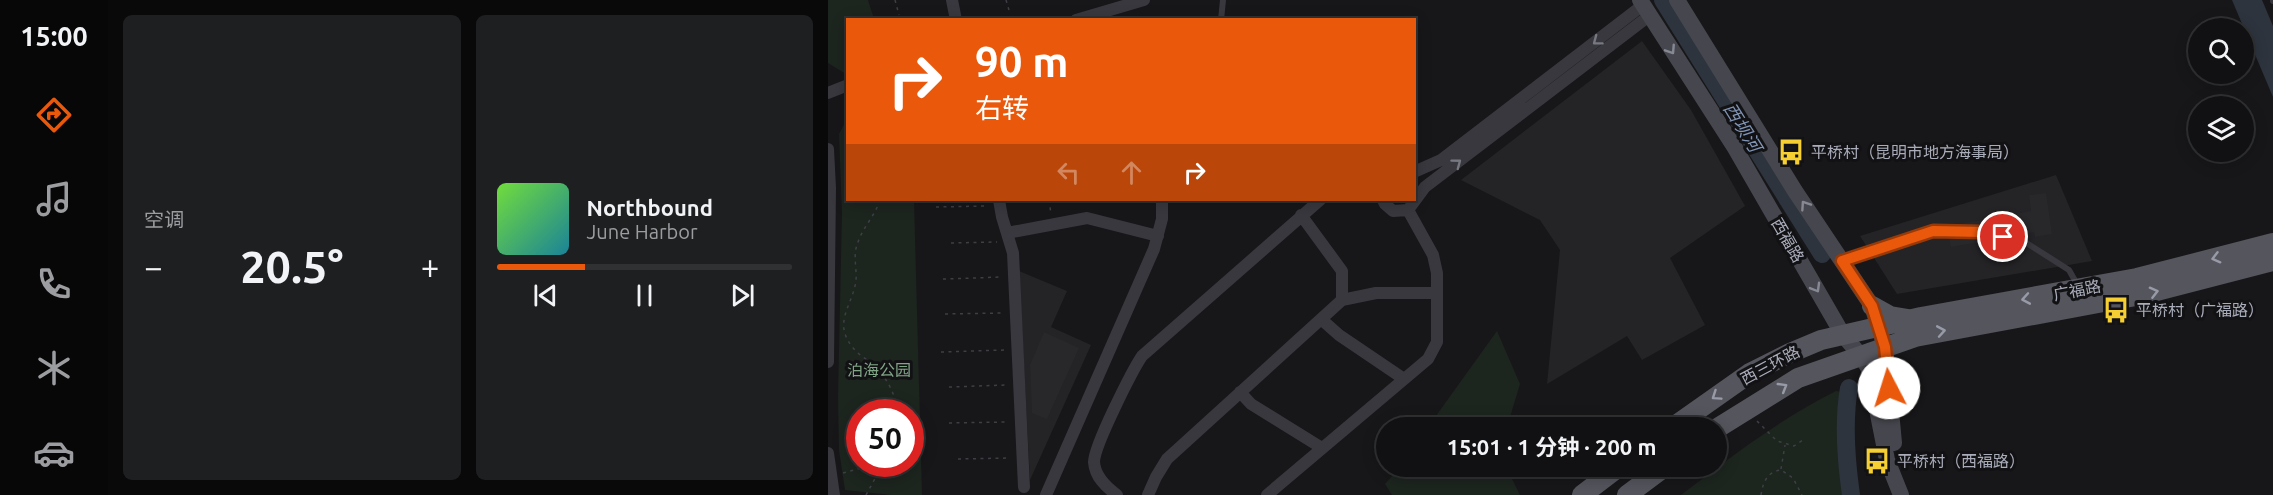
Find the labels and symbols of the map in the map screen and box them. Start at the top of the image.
one-way arrow [1592,33,1603,44]
one-way arrow [1664,43,1675,54]
water label: 西坝河 [1720,99,1767,158]
bus stop icon: 平桥村（昆明市地方海事局） [1776,137,1806,167]
place label: 平桥村（昆明市地方海事局） [1811,143,2019,161]
one-way arrow [1450,159,1461,170]
one-way arrow [1801,201,1812,212]
pin [1977,211,2028,262]
street label: 西福路 [1768,215,1808,265]
one-way arrow [2212,251,2222,263]
street label: 广福路 [2052,277,2102,303]
one-way arrow [1809,282,1820,292]
one-way arrow [2148,286,2158,299]
one-way arrow [2021,292,2031,305]
bus stop icon: 平桥村（广福路） [2101,295,2131,325]
place label: 平桥村（广福路） [2136,301,2264,319]
one-way arrow [1936,325,1946,338]
street label: 西三环路 [1738,342,1802,388]
position arrow [1857,356,1921,420]
park label: 泊海公园 [847,361,911,379]
one-way arrow [1777,383,1787,395]
one-way arrow [1711,389,1722,400]
speed limit sign: 50 [846,399,924,477]
bus stop icon: 平桥村（西福路） [1862,446,1892,476]
place label: 平桥村（西福路） [1897,452,2025,470]

